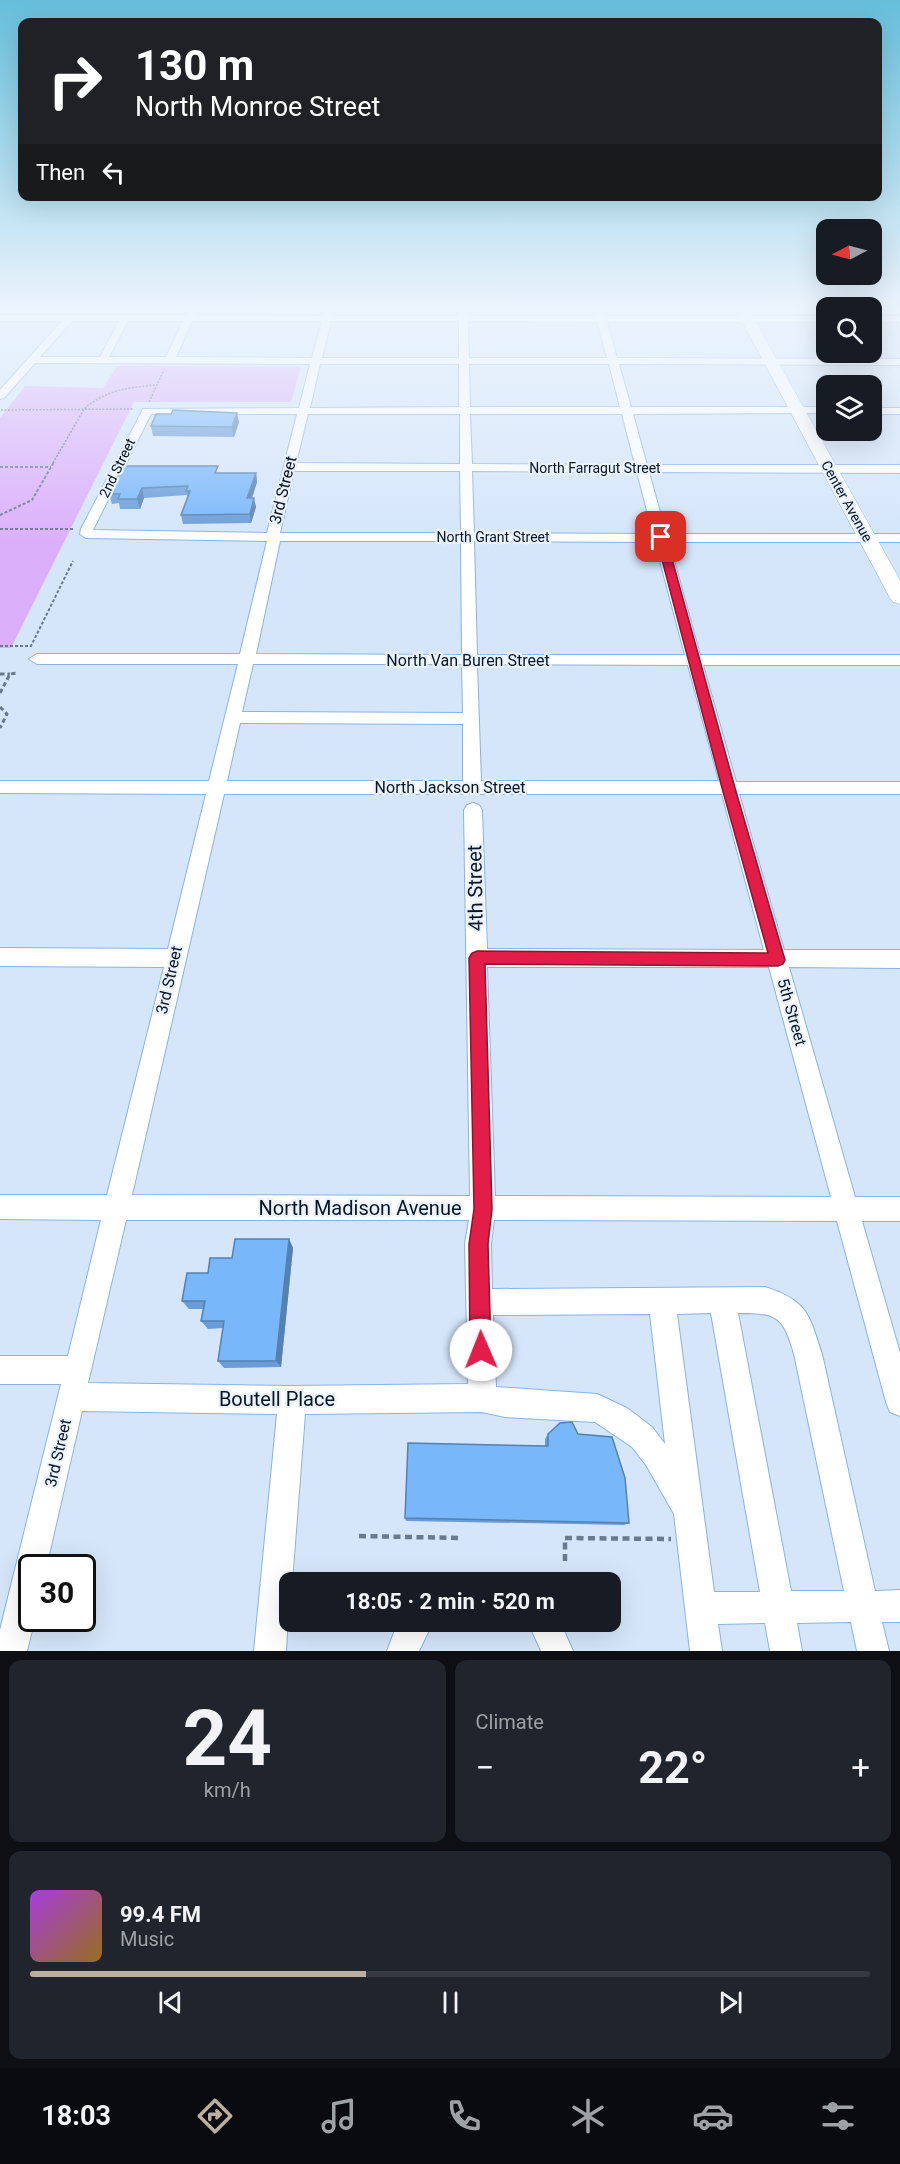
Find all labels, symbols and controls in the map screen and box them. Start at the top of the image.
text: 130 m [135,41,254,90]
icon: right [36,42,114,120]
text: North Monroe Street [135,91,380,123]
icon: left [97,156,130,189]
text: Then [36,160,85,185]
north arrow [816,219,882,285]
map controls [816,219,882,441]
button: search [816,297,882,363]
button: layers [816,375,882,441]
street label: 2nd Street [96,435,138,500]
street label: 3rd Street [265,454,301,526]
street label: Center Avenue [818,458,876,544]
street label: North Farragut Street [529,460,661,476]
pin [635,511,686,562]
icon: arrive [644,520,677,553]
street label: North Grant Street [436,529,550,545]
street label: North Van Buren Street [386,651,550,670]
street label: North Jackson Street [375,778,525,797]
street label: 4th Street [462,845,488,931]
street label: 3rd Street [152,944,186,1016]
street label: 5th Street [773,976,811,1048]
street label: North Madison Avenue [258,1196,462,1220]
position arrow [449,1318,513,1382]
street label: Boutell Place [219,1387,335,1411]
street label: 3rd Street [41,1417,75,1489]
speed limit sign: 30 [18,1554,96,1632]
text: 18:05 · 2 min · 520 m [345,1589,555,1614]
text: 24 [182,1693,272,1784]
text: Climate [476,1710,544,1734]
text: 22° [638,1741,707,1794]
text: − [476,1748,494,1787]
text: + [851,1748,870,1787]
text: km/h [204,1778,251,1802]
text: 99.4 FM [120,1902,201,1927]
text: Music [120,1927,174,1951]
icon: previous [154,1986,187,2019]
icon: pause [434,1986,467,2019]
icon: next [714,1986,747,2019]
icon: directions [194,2095,236,2137]
icon: music [318,2095,360,2137]
icon: phone [443,2095,485,2137]
icon: climate [567,2095,609,2137]
icon: car [692,2095,734,2137]
icon: filters [817,2095,859,2137]
text: 18:03 [41,2100,111,2132]

